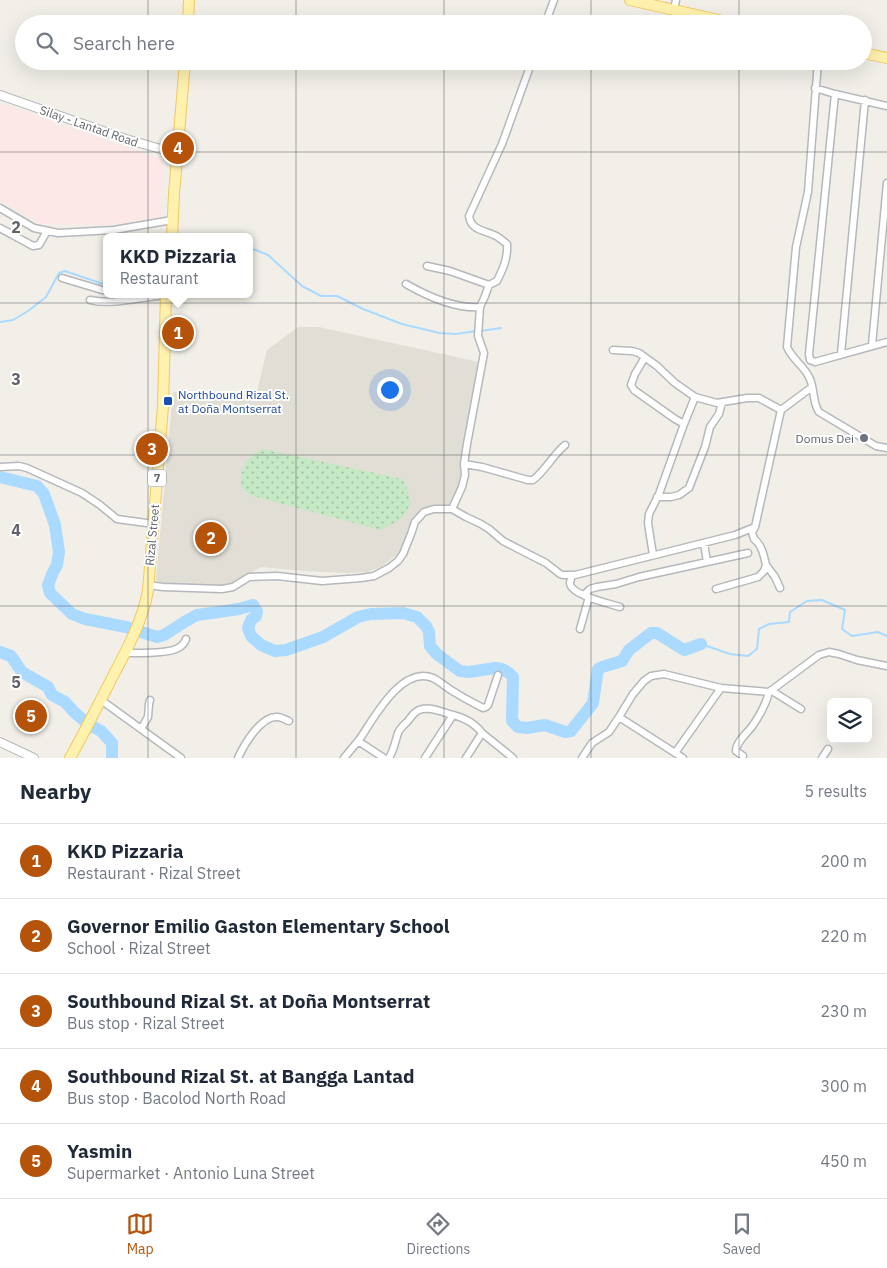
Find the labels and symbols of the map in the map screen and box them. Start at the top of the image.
street label: Silay - Lantad Road [38,102,140,150]
pin: 4 [162,129,194,167]
text: 2 [11,217,21,237]
pin: 1 [162,314,194,352]
text: 3 [11,369,21,389]
your location [377,377,403,403]
place label: Northbound Rizal St. at Doña Montserrat [178,387,289,416]
marker: Northbound Rizal St. at Doña Montserrat [162,395,174,407]
pin: 3 [136,430,168,468]
place label: Domus Dei [796,431,854,446]
marker: Domus Dei [858,432,870,444]
road number: 7 [148,469,166,486]
street label: Rizal Street [142,504,162,566]
pin: 2 [195,519,227,557]
text: 4 [11,520,21,540]
text: 5 [11,672,21,692]
pin: 5 [15,697,47,735]

